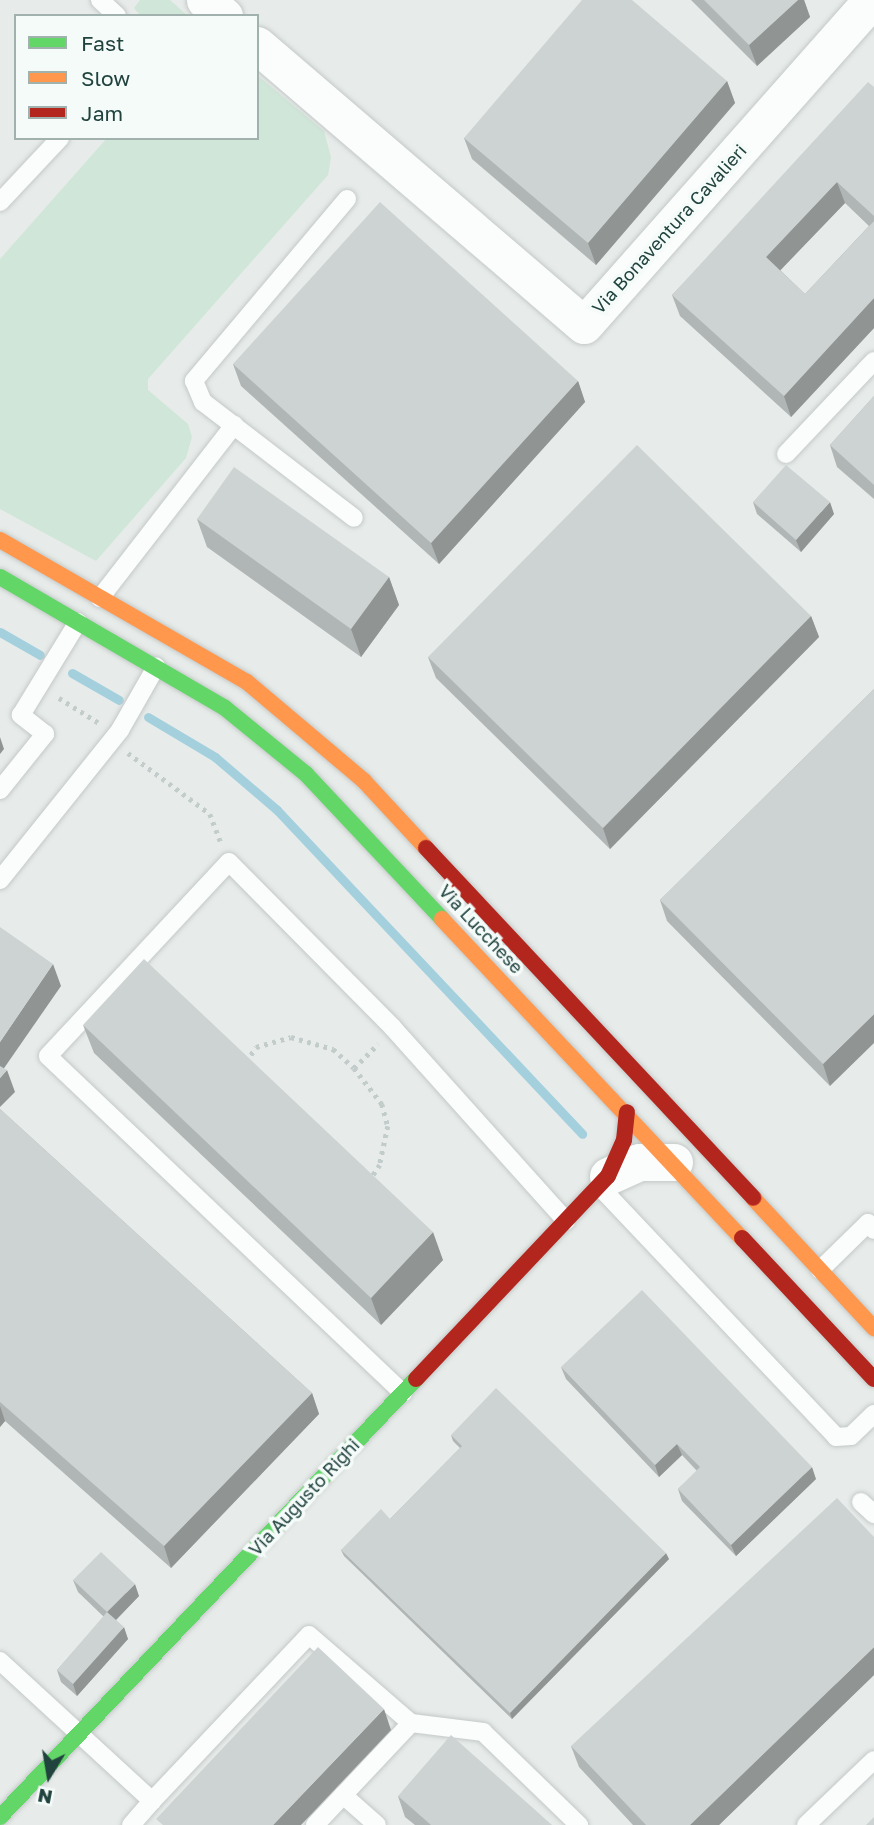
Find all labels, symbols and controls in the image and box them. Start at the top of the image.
legend [14,14,259,140]
text: Fast [81,30,124,56]
text: Slow [81,65,130,91]
text: Jam [81,100,123,126]
street label: Via Bonaventura Cavalieri [587,140,751,318]
street label: Via Lucchese [434,880,528,978]
street label: Via Augusto Righi [244,1434,364,1560]
north arrow [14,1741,84,1811]
text: N [36,1784,54,1810]

